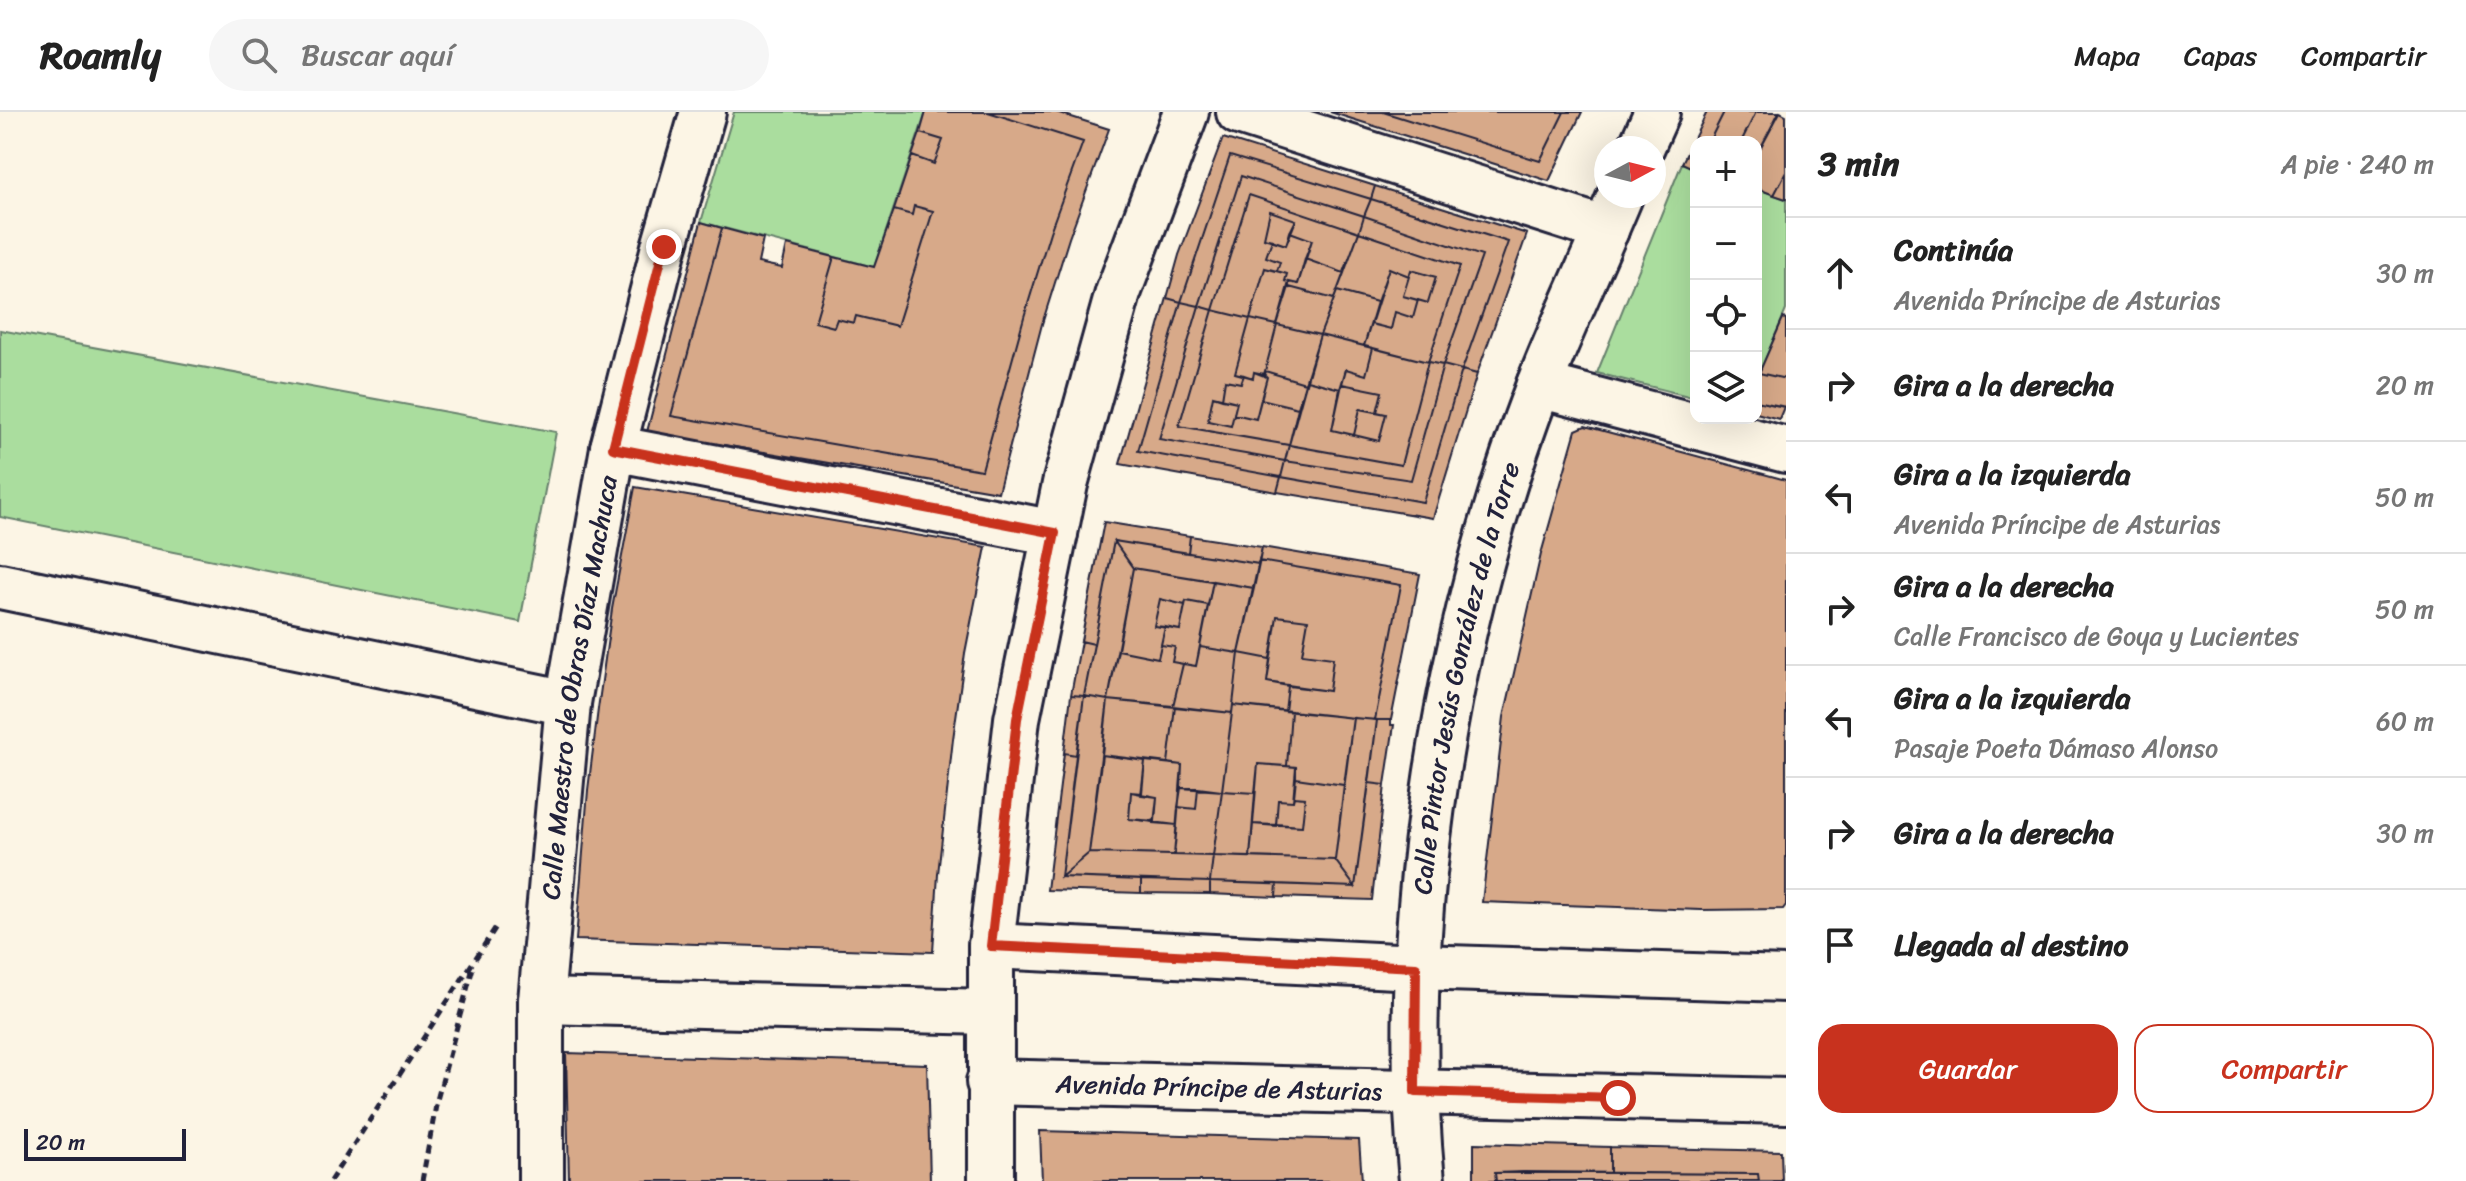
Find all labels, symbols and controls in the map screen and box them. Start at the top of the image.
search box [209,19,769,91]
text: Roamly [40,22,161,89]
text: Buscar aquí [301,28,454,82]
text: Mapa [2074,31,2140,80]
text: Capas [2184,31,2257,80]
text: Compartir [2301,31,2426,80]
icon: search [237,33,281,77]
text: 3 min [1818,134,1899,194]
north arrow [1594,136,1666,208]
map controls [1690,136,1762,424]
button: + [1690,136,1762,208]
text: A pie · 240 m [2281,141,2434,187]
button: − [1690,208,1762,280]
text: Continúa [1894,223,2013,277]
route end [646,229,682,265]
text: 30 m [2377,250,2434,296]
icon: ahead [1818,251,1862,295]
text: Avenida Príncipe de Asturias [1894,277,2220,323]
button: locate [1690,280,1762,352]
button: layers [1690,352,1762,424]
text: Gira a la derecha [1894,358,2114,412]
text: 20 m [2376,362,2434,408]
icon: right [1818,363,1862,407]
text: Gira a la izquierda [1894,447,2131,501]
street label: Calle Pintor Jesús González de la Torre [1399,456,1533,896]
street label: Calle Maestro de Obras Díaz Machuca [527,471,631,901]
text: 50 m [2375,474,2434,520]
icon: left [1818,475,1862,519]
text: Avenida Príncipe de Asturias [1894,501,2220,547]
text: Gira a la derecha [1894,559,2114,613]
text: 50 m [2375,586,2434,632]
icon: right [1818,587,1862,631]
text: Calle Francisco de Goya y Lucientes [1894,613,2299,659]
text: Gira a la izquierda [1894,671,2131,725]
text: 60 m [2376,698,2434,744]
icon: left [1818,699,1862,743]
text: Pasaje Poeta Dámaso Alonso [1894,725,2218,771]
text: Gira a la derecha [1894,806,2114,860]
text: 30 m [2377,810,2434,856]
icon: right [1818,811,1862,855]
text: Llegada al destino [1894,918,2128,972]
icon: arrive [1818,923,1862,967]
button: Guardar [1818,1024,2118,1113]
button: Compartir [2134,1024,2434,1113]
street label: Avenida Príncipe de Asturias [1054,1061,1383,1114]
route start [1600,1080,1636,1116]
text: 20 m [36,1123,85,1162]
scale bar [24,1125,186,1161]

